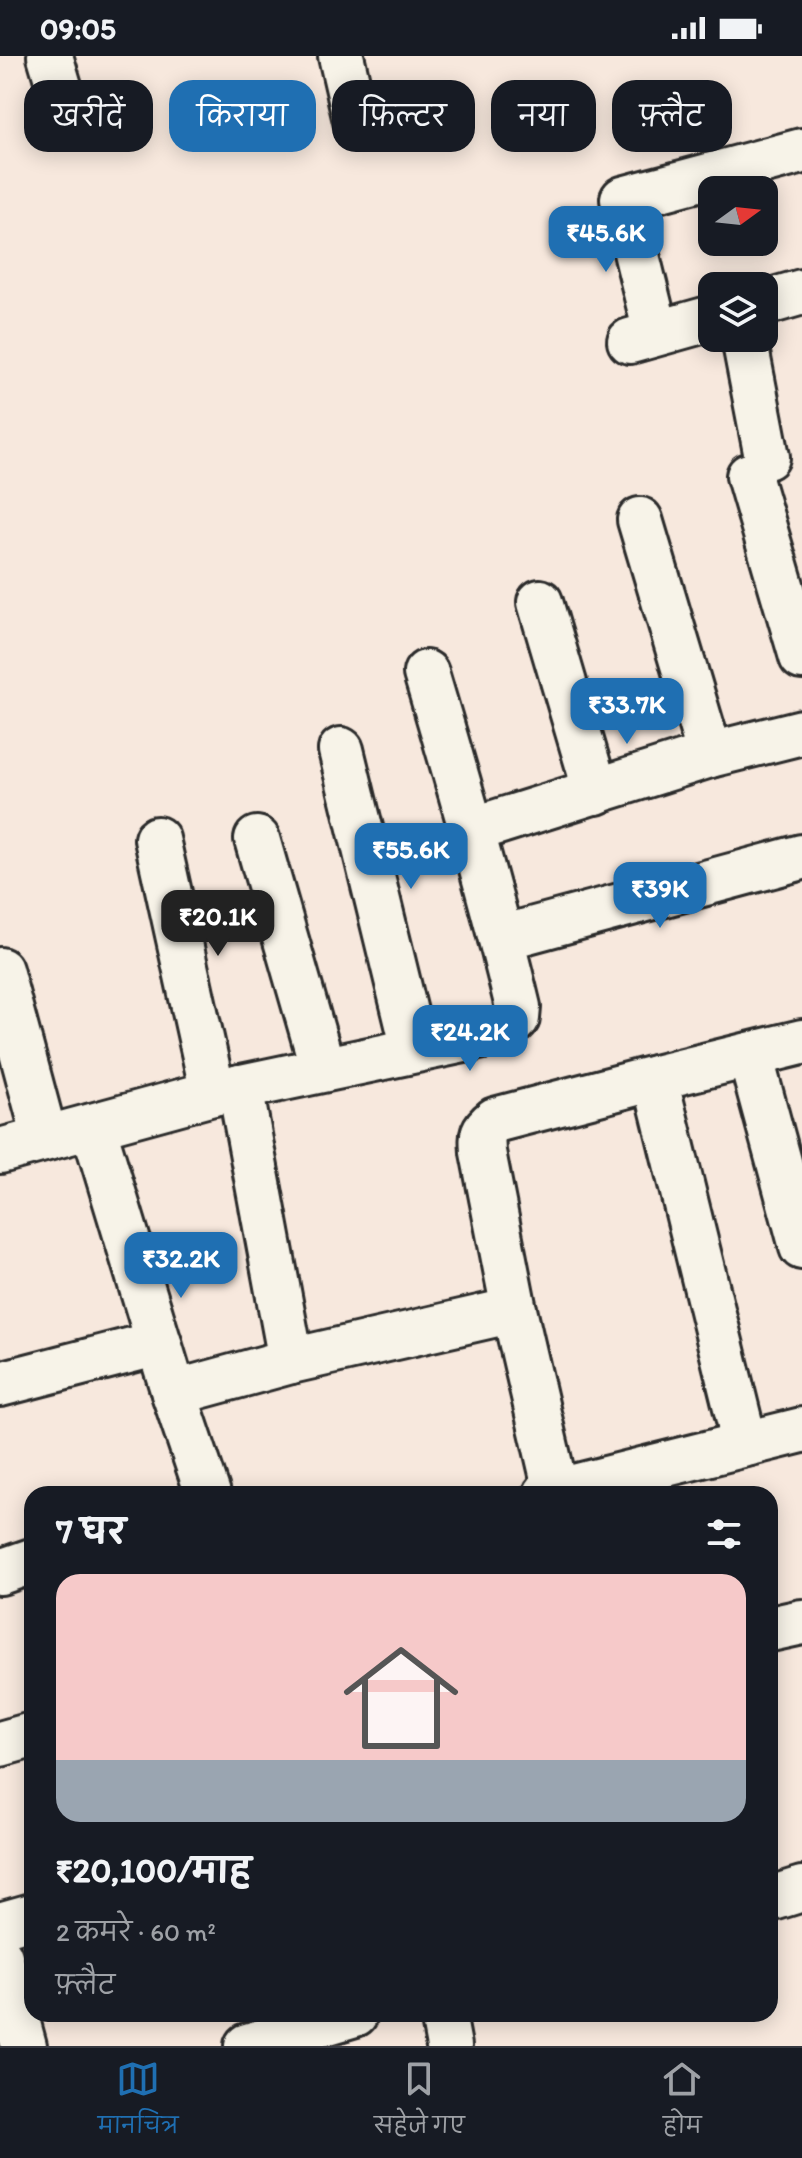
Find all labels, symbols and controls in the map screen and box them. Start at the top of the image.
text: 09:05 [40,10,116,47]
chip: खरीदें [24,80,153,152]
chip: किराया [169,80,316,152]
chip: फ़िल्टर [332,80,475,152]
chip: नया [491,80,596,152]
chip: फ़्लैट [612,80,732,152]
north arrow [698,176,778,256]
map controls [698,176,778,352]
pin: ₹45.6K [541,206,671,274]
text: ₹45.6K [567,216,645,248]
button: layers [698,272,778,352]
pin: ₹33.7K [562,678,692,746]
text: ₹33.7K [589,688,665,720]
pin: ₹55.6K [346,823,476,891]
text: ₹55.6K [373,833,449,865]
pin: ₹39K [613,862,707,930]
text: ₹39K [631,872,689,904]
pin: ₹20.1K [153,890,283,958]
text: ₹20.1K [179,900,257,932]
pin: ₹24.2K [405,1005,535,1073]
text: ₹24.2K [431,1015,509,1047]
pin: ₹32.2K [116,1232,246,1300]
text: ₹32.2K [142,1242,220,1274]
text: 7 घर [56,1511,126,1552]
icon: filters [702,1512,746,1556]
icon: home [329,1626,473,1770]
text: ₹20,100/माह [56,1850,251,1891]
text: 2 कमरे · 60 m² [56,1916,216,1948]
text: फ़्लैट [56,1969,115,2001]
tab: मानचित्र [98,2057,178,2150]
tab: सहेजे गए [374,2057,465,2150]
tab: होम [660,2057,704,2150]

